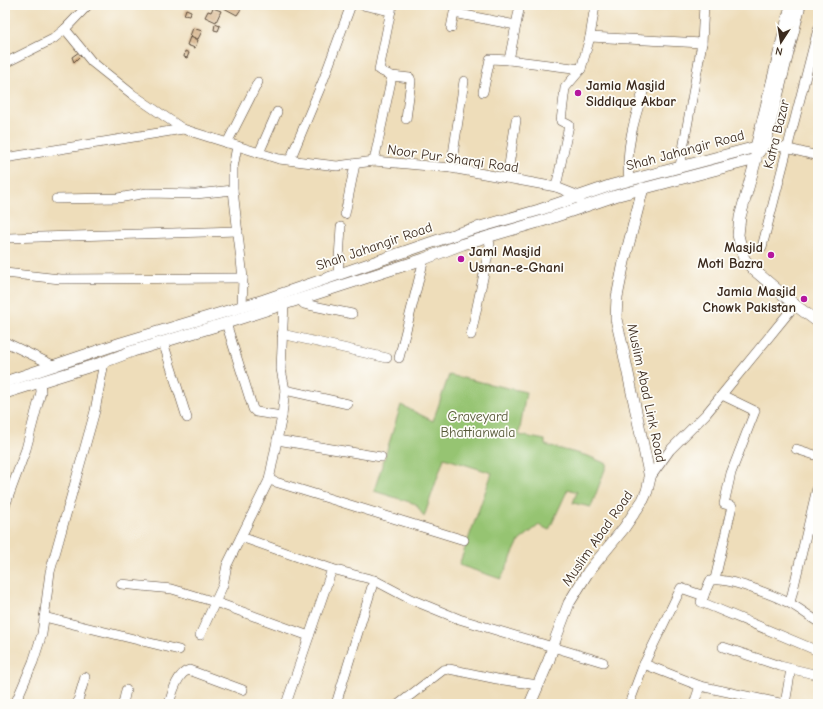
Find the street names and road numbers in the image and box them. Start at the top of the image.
street label: Katra Bazar [760,97,793,170]
street label: Shah Jahangir Road [624,127,746,174]
street label: Noor Pur Sharqi Road [386,141,520,176]
street label: Shah Jahangir Road [314,219,435,274]
street label: Muslim Abad Link Road [623,322,670,464]
street label: Muslim Abad Road [558,487,637,589]

